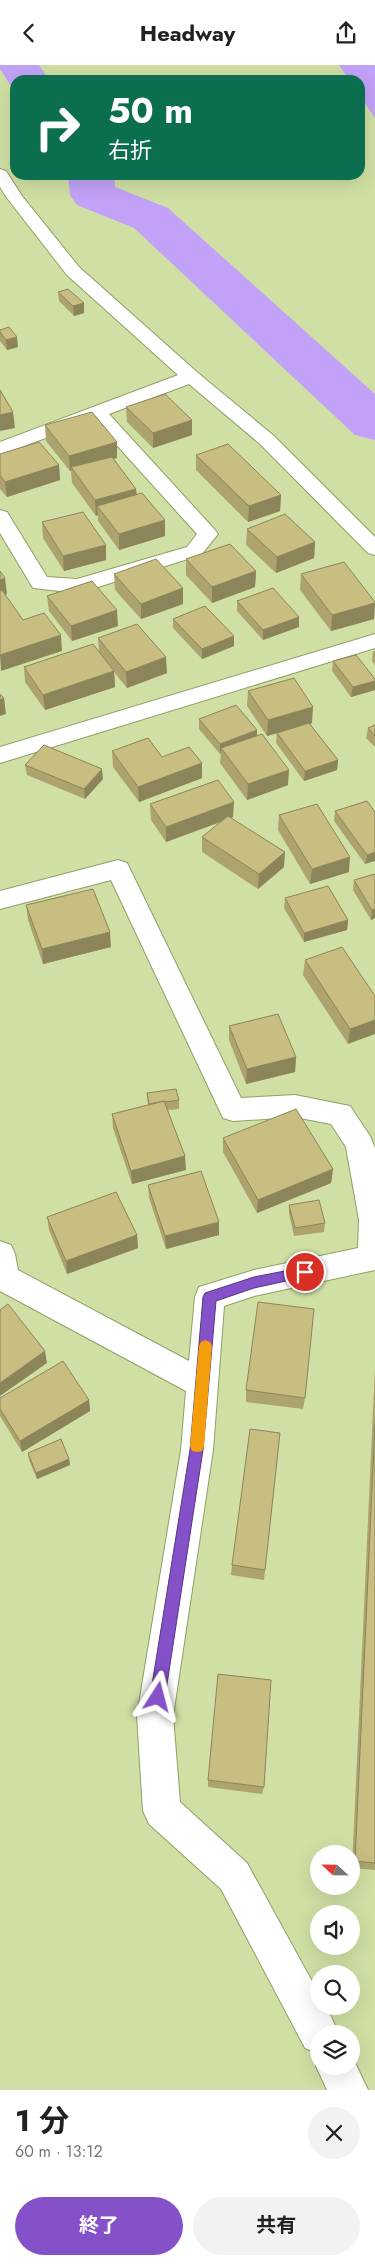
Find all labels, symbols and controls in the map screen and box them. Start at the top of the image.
text: Headway [140,17,235,49]
icon: back [15,19,43,47]
icon: share [332,19,360,47]
text: 50 m [108,86,193,136]
icon: right [25,95,90,160]
text: 右折 [108,134,152,166]
pin [284,1251,326,1293]
icon: arrive [291,1258,319,1286]
position arrow [131,1670,183,1722]
north arrow [310,1845,360,1895]
map controls [310,1845,360,2075]
button: sound [310,1905,360,1955]
button: search [310,1965,360,2015]
button: layers [310,2025,360,2075]
text: 1 分 [15,2099,69,2142]
button: close [308,2107,360,2159]
text: 60 m · 13:12 [15,2140,103,2163]
button: 終了 [15,2197,183,2255]
button: 共有 [193,2197,360,2255]

